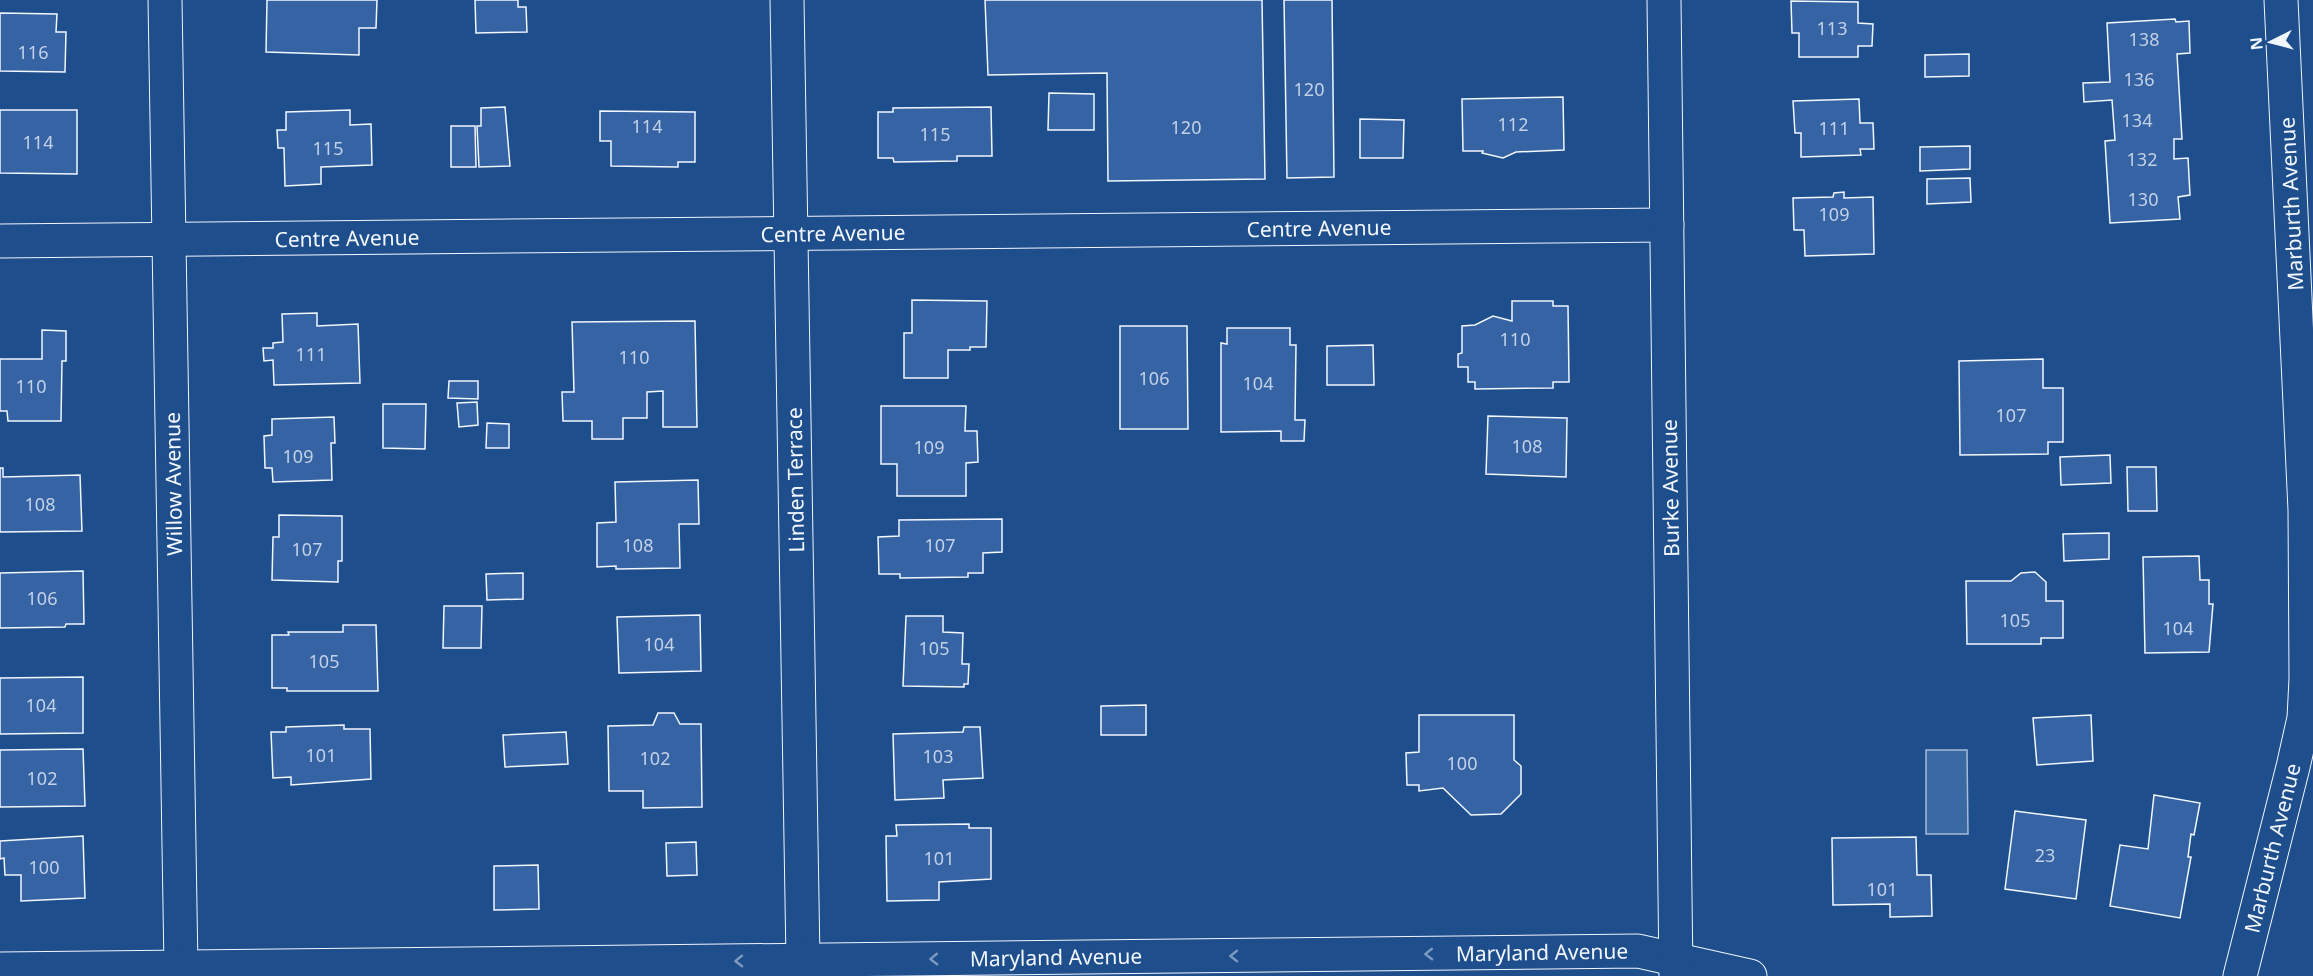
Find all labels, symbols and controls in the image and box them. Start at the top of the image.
north arrow [2241,12,2301,72]
house number: 113 [1817,16,1847,40]
house number: 138 [2129,27,2159,51]
text: N [2244,36,2268,51]
house number: 116 [18,40,48,64]
house number: 136 [2124,67,2154,91]
house number: 120 [1294,77,1324,101]
house number: 134 [2122,108,2152,132]
house number: 112 [1498,112,1528,136]
house number: 114 [632,114,662,138]
house number: 120 [1171,115,1201,139]
house number: 111 [1819,116,1849,140]
street label: Marburth Avenue [2272,116,2310,292]
house number: 115 [920,122,950,146]
house number: 114 [23,130,53,154]
house number: 115 [313,136,343,160]
house number: 132 [2127,147,2157,171]
house number: 130 [2128,187,2158,211]
house number: 109 [1819,202,1849,226]
street label: Centre Avenue [1246,213,1392,243]
street label: Centre Avenue [760,218,906,248]
street label: Centre Avenue [274,223,420,253]
house number: 110 [1500,327,1530,351]
house number: 111 [296,342,326,366]
house number: 110 [619,345,649,369]
house number: 106 [1139,366,1169,390]
house number: 104 [1243,371,1273,395]
house number: 110 [16,374,46,398]
house number: 107 [1996,403,2026,427]
street label: Linden Terrace [780,407,810,553]
street label: Willow Avenue [158,412,188,556]
street label: Burke Avenue [1655,419,1685,557]
house number: 108 [1512,434,1542,458]
house number: 109 [914,435,944,459]
house number: 109 [283,444,313,468]
house number: 108 [25,492,55,516]
house number: 108 [623,533,653,557]
house number: 107 [925,533,955,557]
house number: 107 [292,537,322,561]
house number: 106 [27,586,57,610]
house number: 105 [2000,608,2030,632]
house number: 104 [2163,616,2193,640]
house number: 104 [644,632,674,656]
house number: 105 [919,636,949,660]
house number: 105 [309,649,339,673]
house number: 104 [26,693,56,717]
house number: 101 [306,743,336,767]
house number: 103 [923,744,953,768]
house number: 102 [640,746,670,770]
house number: 100 [1447,751,1477,775]
street label: Marburth Avenue [2237,760,2307,936]
house number: 102 [27,766,57,790]
house number: 23 [2035,843,2055,867]
house number: 101 [924,846,954,870]
house number: 100 [29,855,59,879]
house number: 101 [1867,877,1897,901]
street label: Maryland Avenue [1456,936,1628,968]
street label: Maryland Avenue [970,941,1142,973]
one-way arrow [1425,947,1434,960]
one-way arrow [1230,949,1239,962]
one-way arrow [930,953,939,965]
one-way arrow [735,955,744,967]

